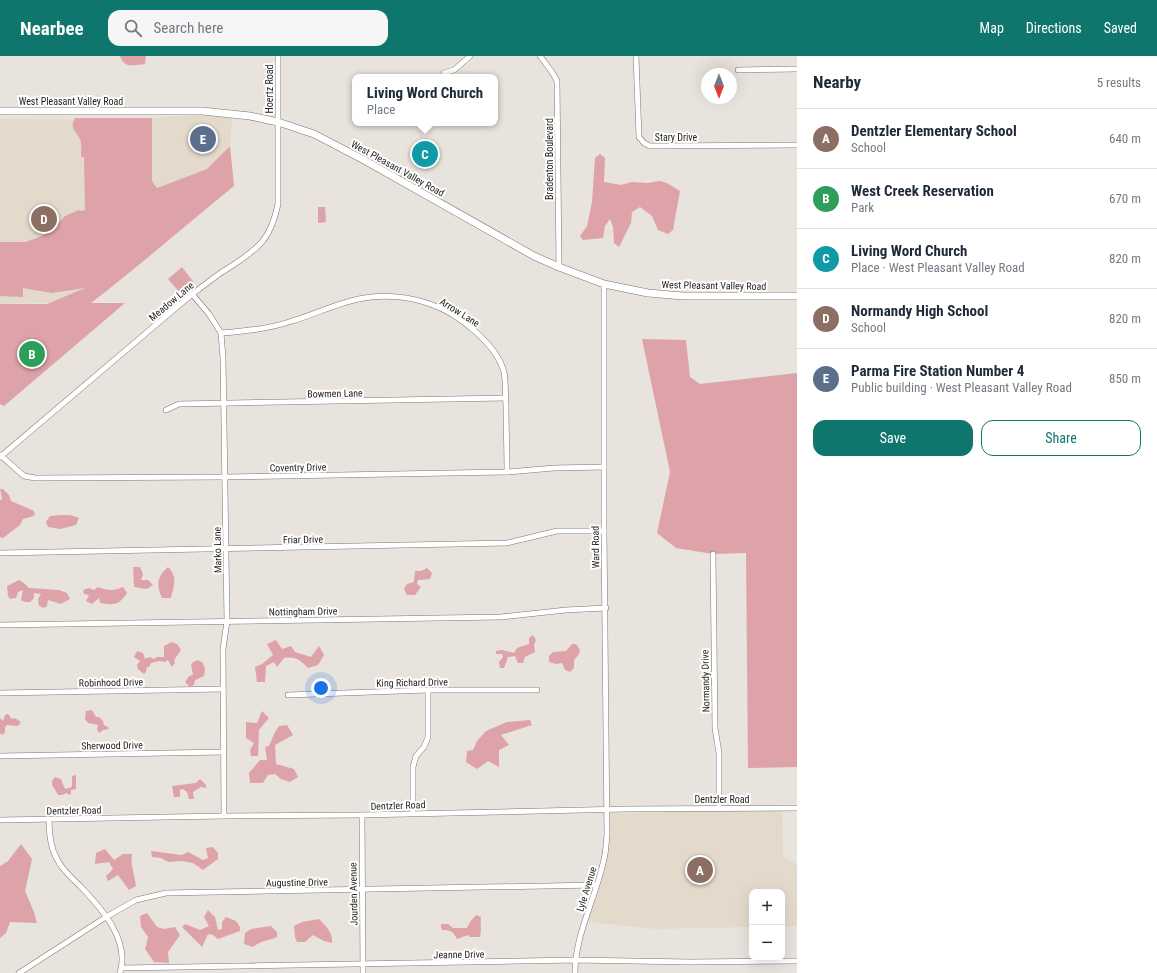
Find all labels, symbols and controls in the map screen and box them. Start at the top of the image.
search box [108,10,388,46]
text: Nearbee [20,17,84,40]
icon: search [122,17,144,39]
text: Search here [154,19,223,37]
text: Map [980,20,1004,36]
text: Directions [1026,20,1082,36]
text: Saved [1104,20,1137,36]
street label: Hoertz Road [264,65,275,113]
north arrow [701,68,737,104]
text: Nearby [813,72,861,92]
popup [352,74,498,126]
text: 5 results [1097,75,1141,90]
text: Living Word Church [367,84,483,102]
street label: West Pleasant Valley Road [19,96,123,107]
text: Place [367,102,395,117]
street label: Bradenton Boulevard [544,118,555,200]
text: Dentzler Elementary School [851,122,1017,140]
pin: E [190,124,216,154]
text: A [822,131,830,146]
text: 640 m [1109,131,1141,146]
street label: Stary Drive [655,132,698,143]
street label: West Pleasant Valley Road [349,138,446,199]
pin: C [412,139,438,169]
text: School [851,140,886,155]
text: West Creek Reservation [851,182,994,200]
text: B [822,191,830,206]
text: 670 m [1109,191,1141,206]
text: Park [851,200,874,215]
pin: D [31,204,57,234]
text: Living Word Church [851,242,967,260]
text: C [822,251,830,266]
text: 820 m [1109,251,1141,266]
text: Place · West Pleasant Valley Road [851,260,1025,275]
street label: Meadow Lane [147,279,196,323]
street label: West Pleasant Valley Road [662,279,766,292]
street label: Arrow Lane [438,296,482,329]
text: Normandy High School [851,302,988,320]
text: D [822,311,830,326]
text: 820 m [1109,311,1141,326]
text: School [851,320,886,335]
pin: B [19,339,45,369]
text: Parma Fire Station Number 4 [851,362,1024,380]
text: E [823,371,829,386]
text: 850 m [1109,371,1141,386]
text: Public building · West Pleasant Valley Road [851,380,1072,395]
street label: Bowmen Lane [307,388,363,399]
button: Save [813,420,973,456]
button: Share [981,420,1141,456]
street label: Coventry Drive [269,461,327,473]
street label: Marko Lane [212,526,223,573]
street label: Ward Road [590,526,601,568]
street label: Friar Drive [283,534,323,545]
street label: Nottingham Drive [269,605,338,618]
street label: Normandy Drive [699,649,712,712]
street label: Robinhood Drive [79,676,144,689]
street label: King Richard Drive [376,676,448,689]
your location [311,678,331,698]
street label: Sherwood Drive [81,739,143,752]
street label: Dentzler Road [695,794,750,805]
street label: Dentzler Road [370,799,426,812]
street label: Dentzler Road [46,805,102,816]
pin: A [687,855,713,885]
street label: Jourden Avenue [347,862,360,926]
street label: Lyle Avenue [574,865,599,913]
street label: Augustine Drive [266,876,328,889]
map controls [749,889,785,961]
button: + [749,889,785,925]
button: − [749,925,785,961]
street label: Jeanne Drive [433,949,485,960]

